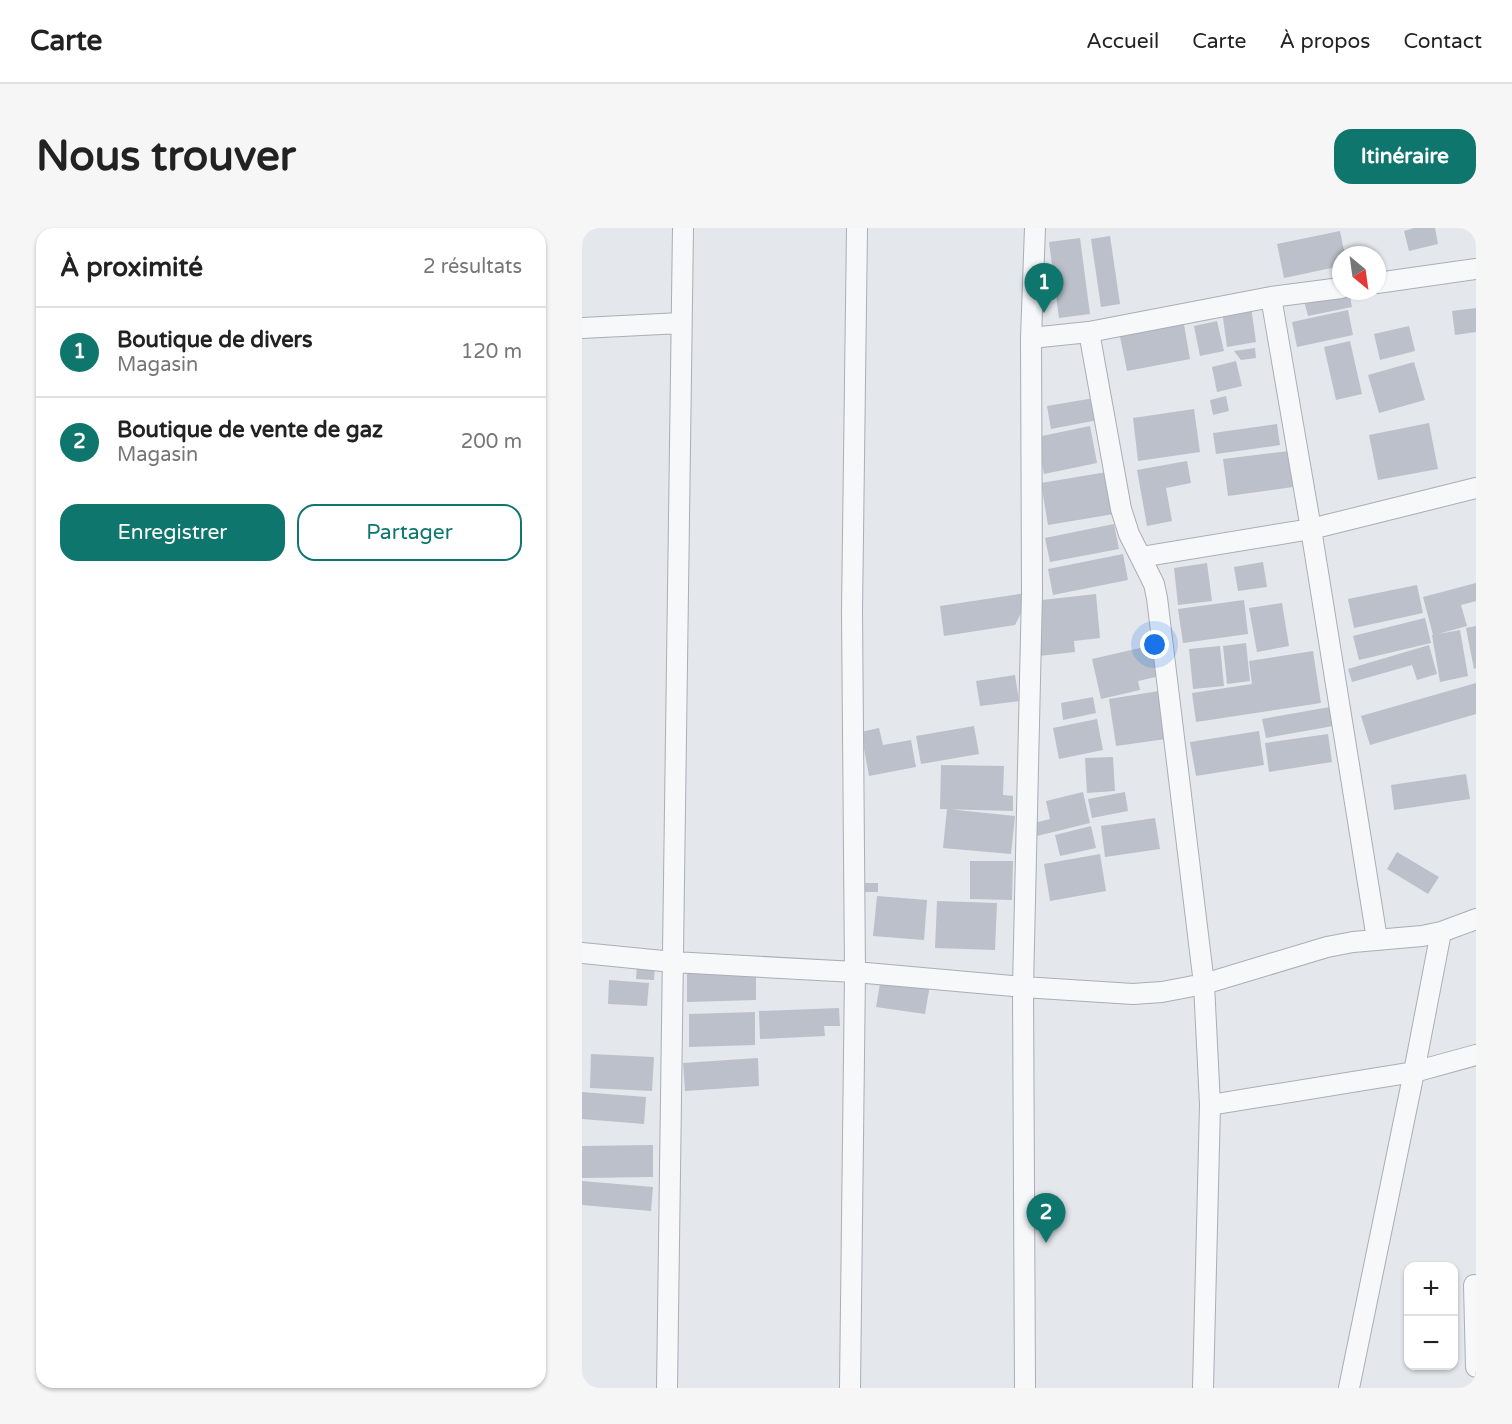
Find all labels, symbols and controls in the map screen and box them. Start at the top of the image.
text: Carte [30,24,102,58]
text: Accueil [1086,29,1159,54]
text: Carte [1192,29,1246,54]
text: À propos [1279,29,1370,54]
text: Contact [1403,29,1482,54]
button: Itinéraire [1334,129,1476,184]
text: Nous trouver [36,131,296,182]
north arrow [1332,246,1386,300]
text: À proximité [60,252,203,283]
text: 2 résultats [423,255,522,279]
pin: 1 [1024,264,1064,313]
text: Boutique de divers [117,327,313,353]
text: 1 [73,340,86,364]
text: 120 m [461,340,522,364]
text: Magasin [117,353,198,377]
text: Boutique de vente de gaz [117,417,383,443]
text: 2 [73,430,86,454]
text: 200 m [461,430,522,454]
text: Magasin [117,443,198,467]
button: Enregistrer [60,504,285,561]
button: Partager [297,504,522,561]
your location [1140,630,1169,659]
pin: 2 [1026,1194,1066,1243]
map controls [1404,1262,1458,1370]
button: + [1404,1262,1458,1316]
button: − [1404,1316,1458,1370]

